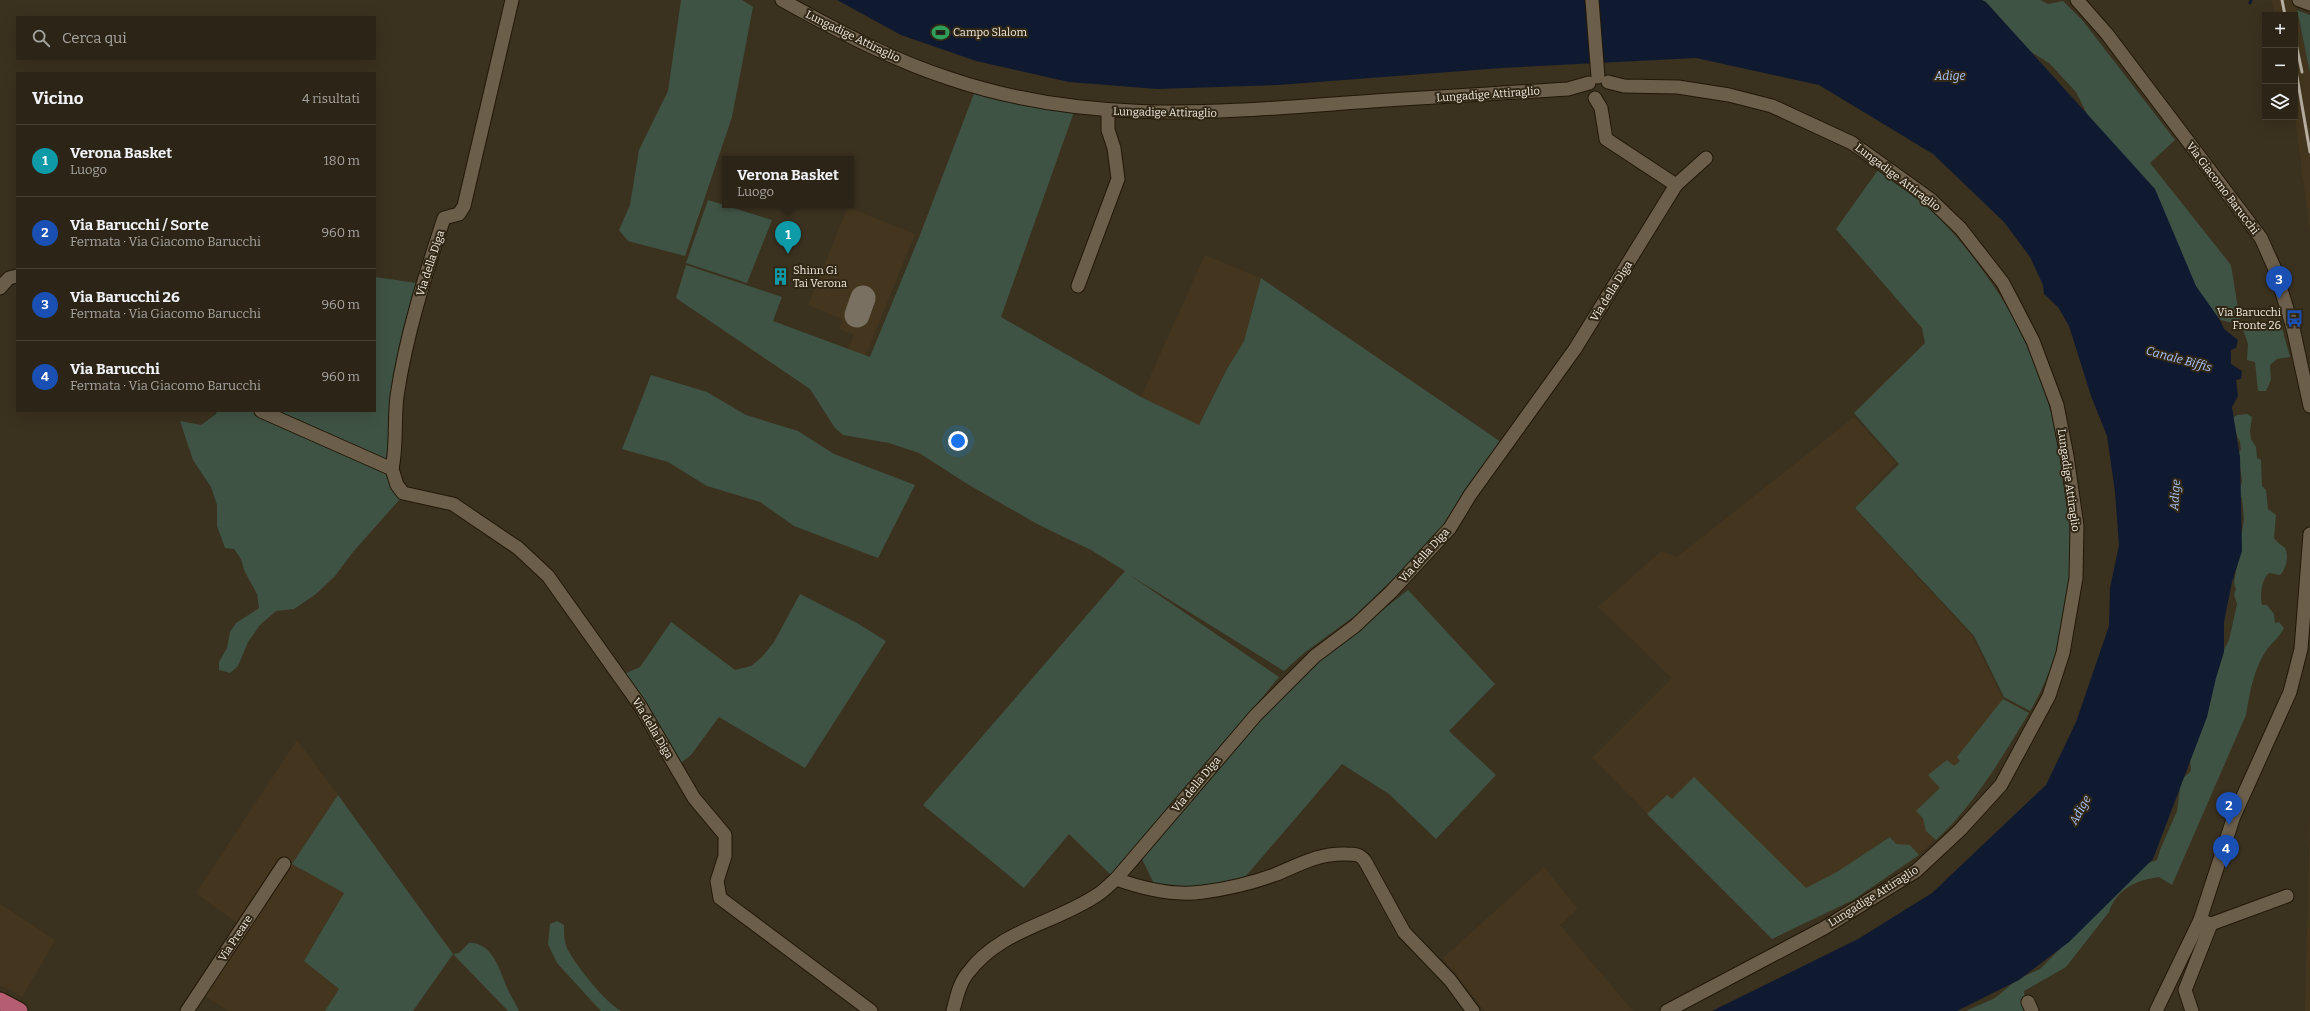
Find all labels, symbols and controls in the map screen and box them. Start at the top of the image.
street label: Lungadige Attiraglio [803,8,902,65]
map controls [2262,12,2298,120]
button: + [2262,12,2298,48]
search box [16,16,376,60]
sports icon: Campo Slalom [930,22,950,42]
place label: Campo Slalom [953,26,1028,39]
icon: search [30,27,52,49]
text: Cerca qui [62,29,127,47]
button: − [2262,48,2298,84]
water label: Adige [1933,69,1966,83]
street label: Lungadige Attiraglio [1436,84,1540,105]
button: layers [2262,84,2298,120]
text: Vicino [32,88,84,109]
text: 4 risultati [302,91,360,106]
street label: Lungadige Attiraglio [1113,105,1217,120]
street label: Via Giacomo Barucchi [2184,140,2262,238]
street label: Lungadige Attiraglio [1852,141,1943,214]
text: Verona Basket [70,144,172,162]
text: 1 [42,153,48,168]
text: 180 m [324,153,360,168]
popup [722,156,854,208]
text: Luogo [70,162,107,177]
text: Verona Basket [737,166,839,184]
text: Luogo [737,184,774,199]
text: Via Barucchi / Sorte [70,216,209,234]
pin: 1 [775,221,801,254]
text: 2 [41,225,49,240]
text: 960 m [321,225,360,240]
street label: Via della Diga [414,229,447,298]
text: Fermata · Via Giacomo Barucchi [70,234,261,249]
street label: Via della Diga [1588,259,1635,324]
place label: Shinn Gi Tai Verona [793,264,847,290]
building icon: Shinn Gi Tai Verona [770,266,790,286]
pin: 3 [2266,266,2292,299]
text: Via Barucchi 26 [70,288,180,306]
text: 3 [41,297,49,312]
text: 960 m [321,297,360,312]
text: Fermata · Via Giacomo Barucchi [70,306,261,321]
place label: Via Barucchi Fronte 26 [2217,306,2282,332]
bus stop icon: Via Barucchi Fronte 26 [2284,308,2304,328]
water label: Canale Biffis [2145,343,2214,375]
text: Via Barucchi [70,360,160,378]
text: 4 [41,369,49,384]
text: 960 m [321,369,360,384]
text: Fermata · Via Giacomo Barucchi [70,378,261,393]
street label: Lungadige Attiraglio [2055,428,2082,532]
your location [948,431,968,451]
water label: Adige [2167,479,2183,512]
street label: Via della Diga [1397,526,1452,585]
street label: Via della Diga [629,696,676,761]
street label: Via della Diga [1169,754,1223,815]
pin: 2 [2216,792,2242,825]
water label: Adige [2066,793,2094,828]
pin: 4 [2213,835,2239,868]
street label: Lungadige Attiraglio [1826,863,1921,929]
street label: Via Preare [216,913,255,964]

